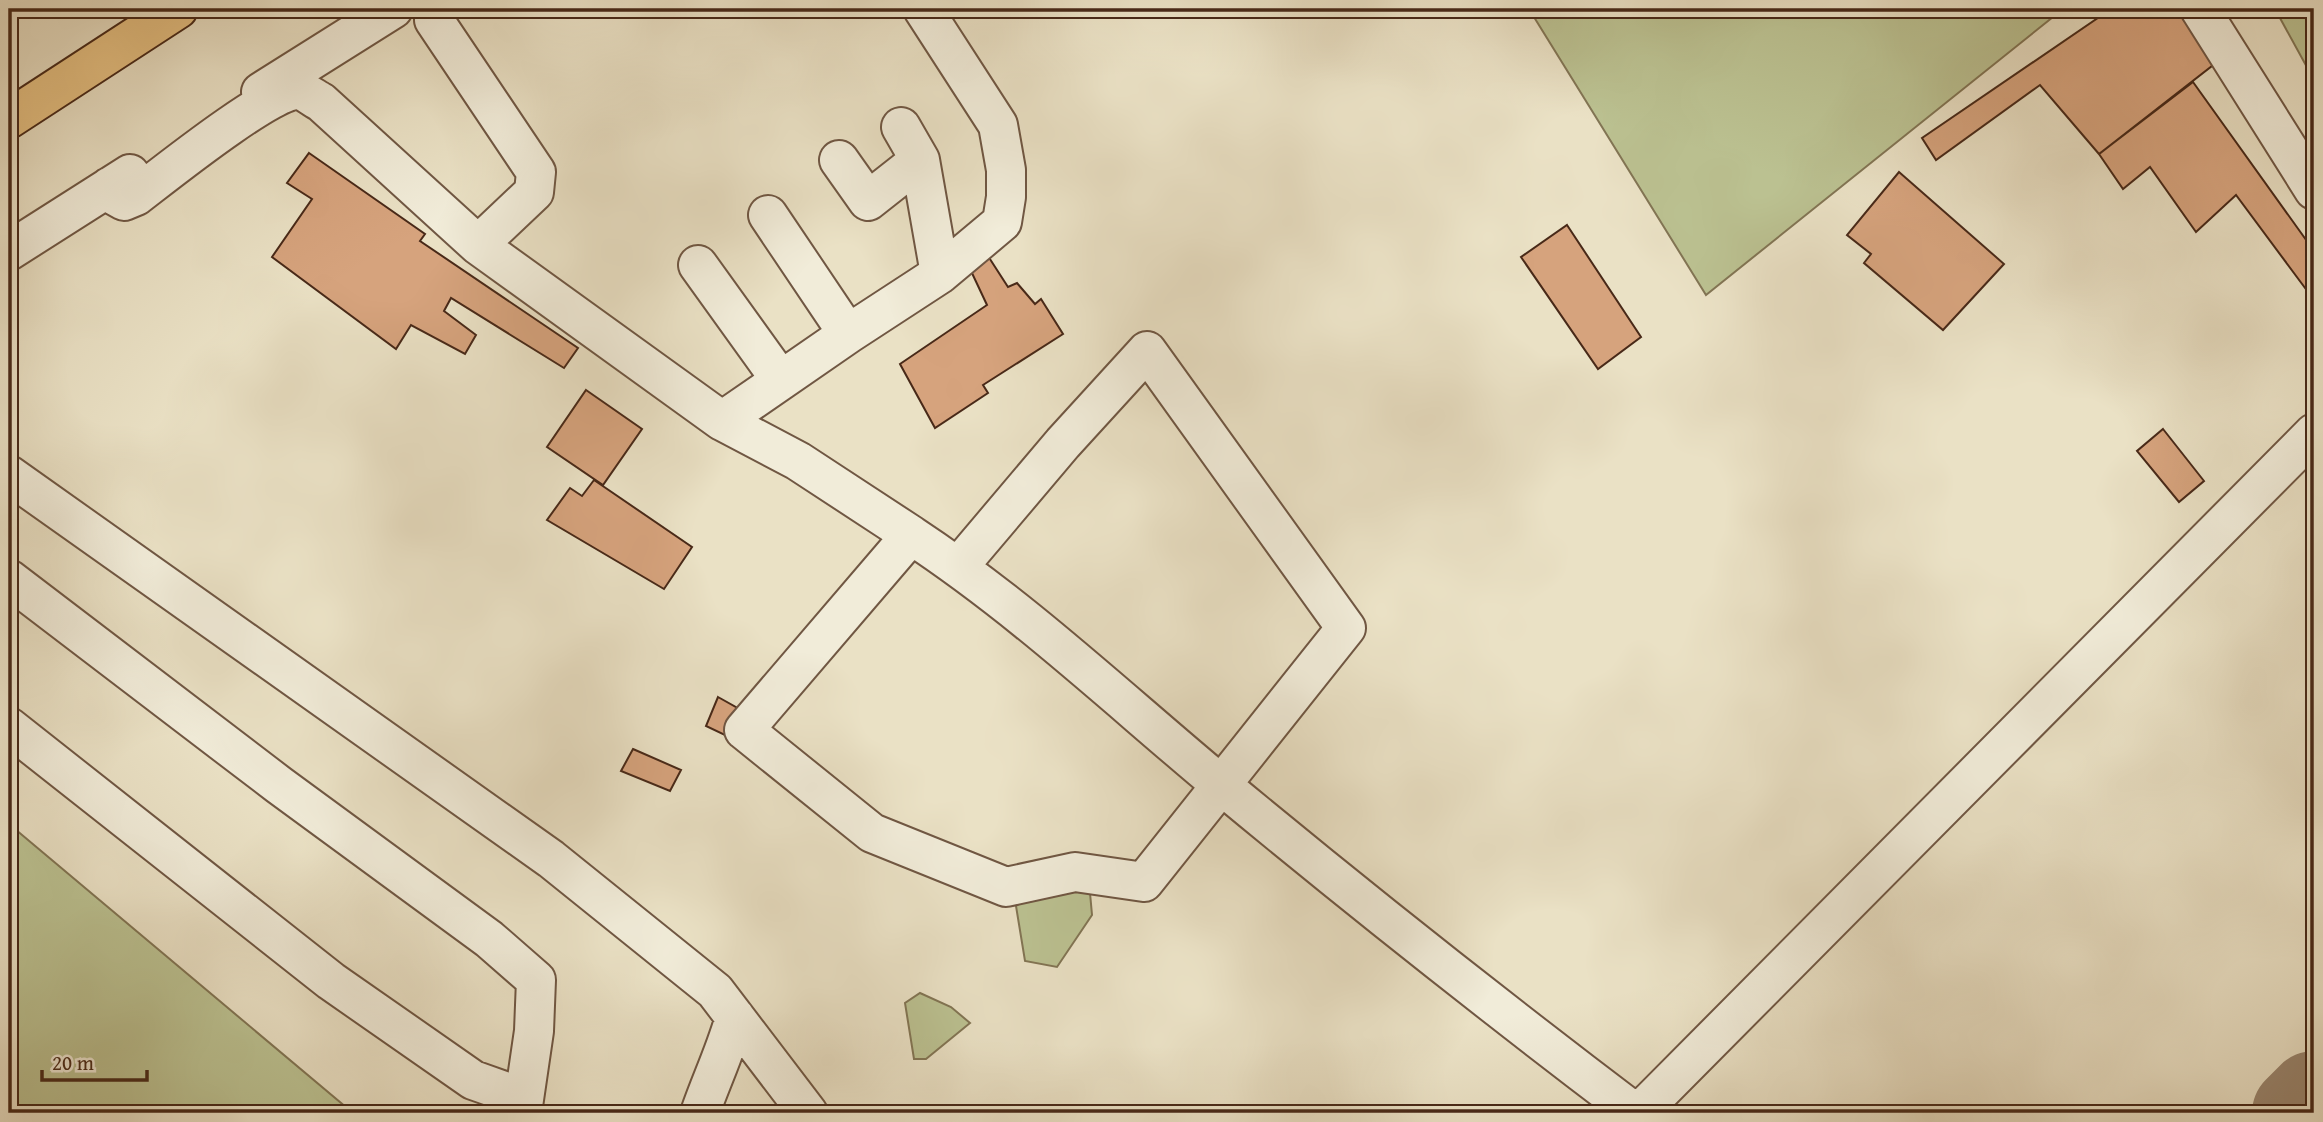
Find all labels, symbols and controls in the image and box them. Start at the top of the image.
scale bar [42,1038,147,1082]
text: 20 m [52,1047,94,1078]

